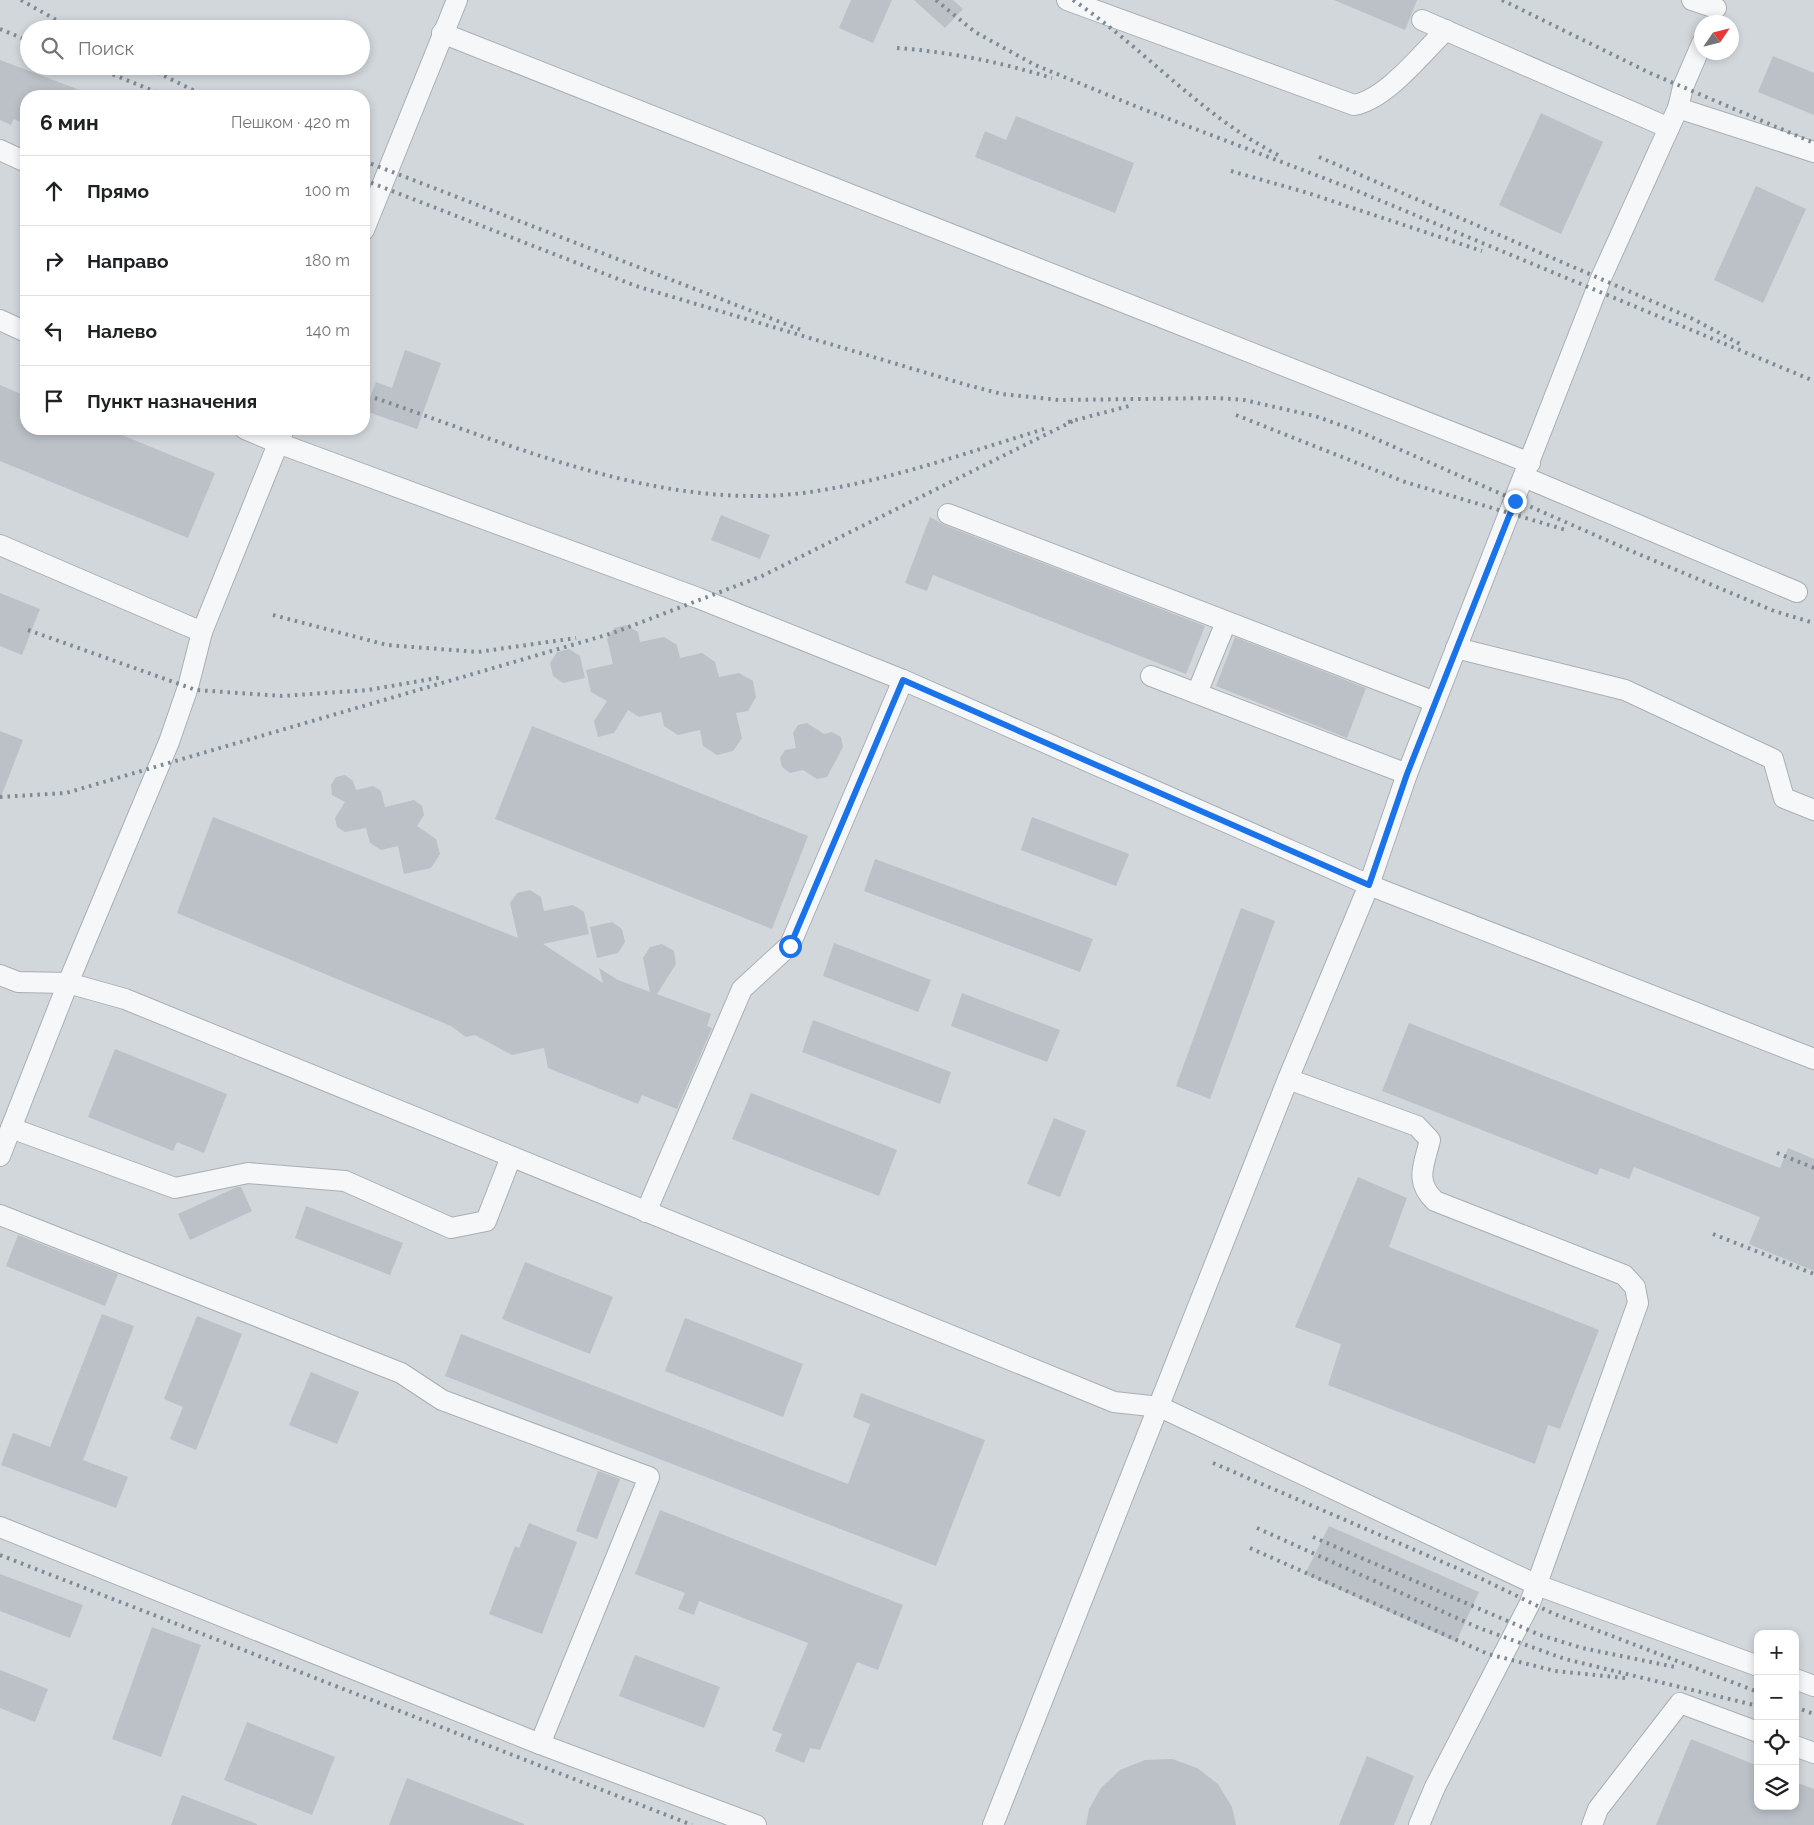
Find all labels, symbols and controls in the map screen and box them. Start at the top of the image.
north arrow [1694,15,1739,60]
search box [20,20,370,75]
icon: search [38,34,66,62]
text: Поиск [78,37,134,59]
text: 6 мин [40,110,99,135]
text: Пешком · 420 m [231,113,350,132]
icon: ahead [40,177,68,205]
text: Прямо [87,180,149,202]
text: 100 m [305,181,350,200]
icon: right [40,247,68,275]
text: Направо [87,250,168,272]
text: 180 m [305,251,350,270]
icon: left [40,317,68,345]
text: Налево [87,320,157,342]
text: 140 m [306,321,350,340]
icon: arrive [40,387,68,415]
text: Пункт назначения [87,390,257,412]
route end [1504,490,1527,513]
route start [779,935,802,958]
map controls [1754,1630,1799,1810]
button: + [1754,1630,1799,1675]
button: − [1754,1675,1799,1720]
button: locate [1754,1720,1799,1765]
button: layers [1754,1765,1799,1810]

